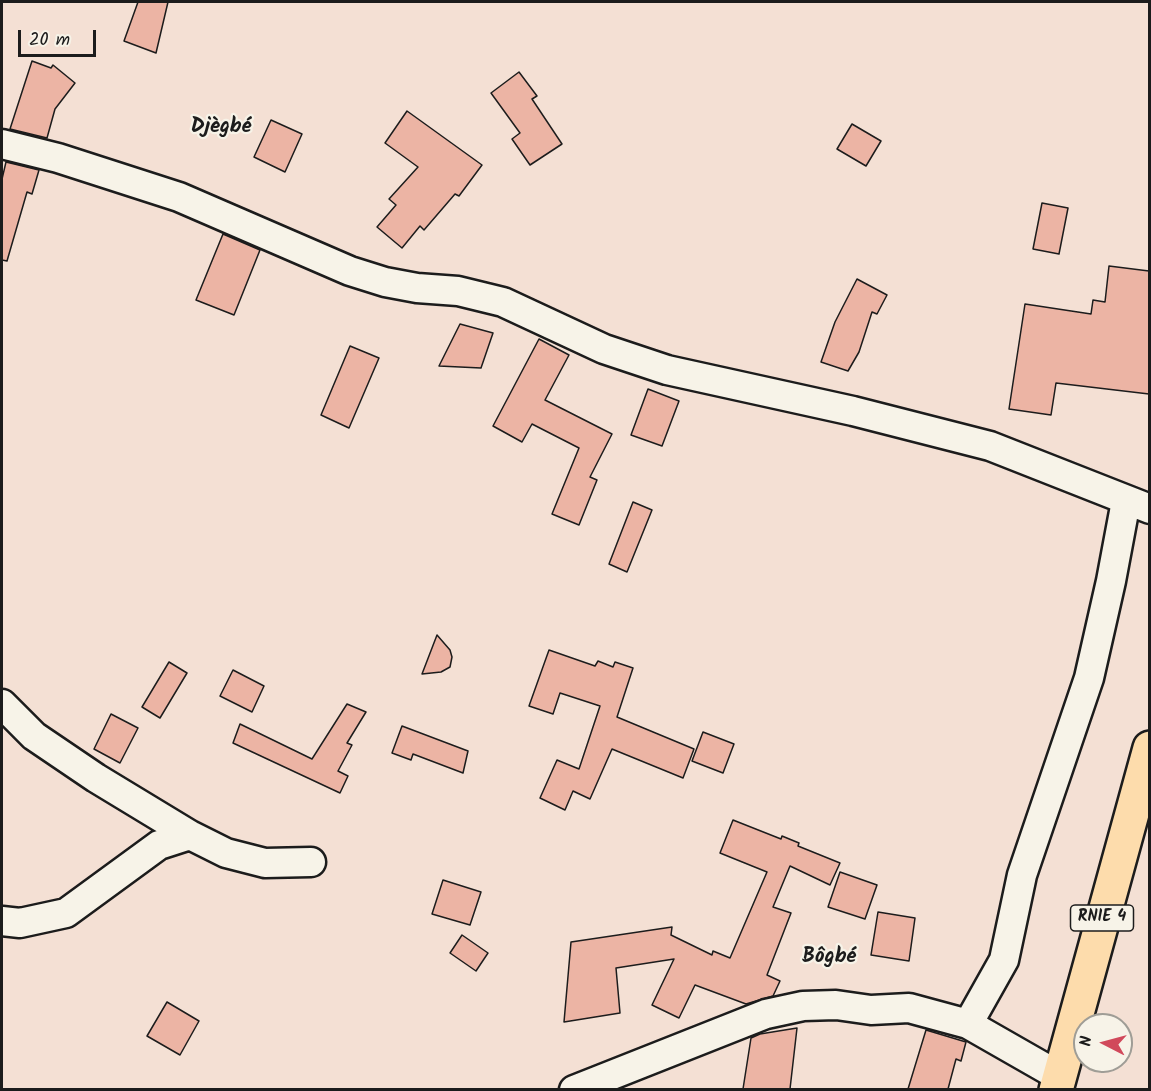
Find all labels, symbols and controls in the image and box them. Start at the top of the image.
scale bar [21,18,99,56]
text: 20 m [29,26,70,55]
district label: Djègbé [191,115,251,141]
road number: RNIE 4 [1070,905,1134,931]
district label: Bôgbé [802,945,856,971]
north arrow [1073,1013,1133,1073]
text: N [1074,1035,1100,1048]

